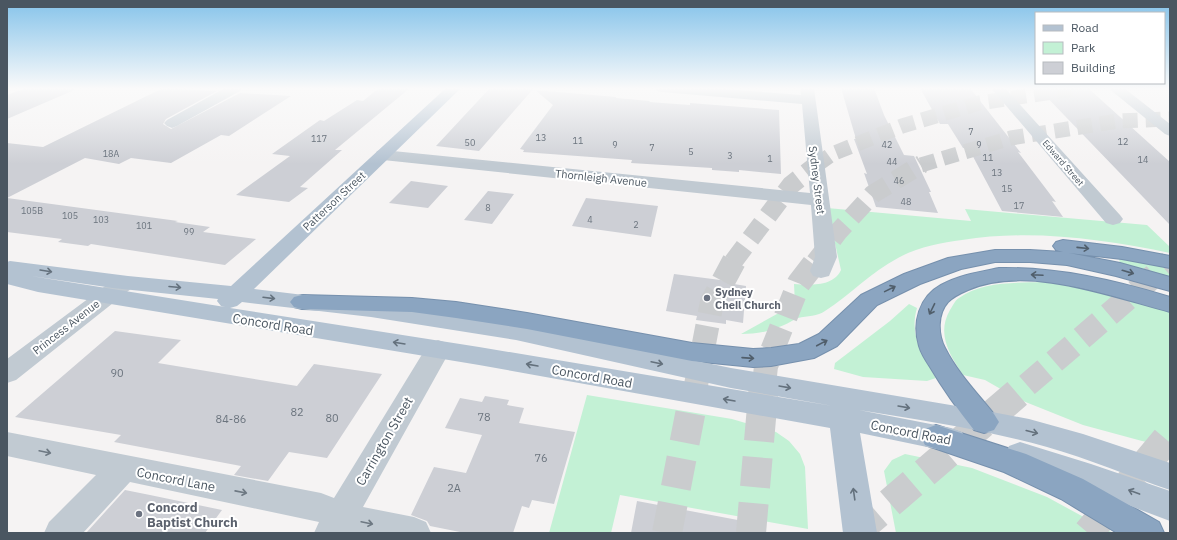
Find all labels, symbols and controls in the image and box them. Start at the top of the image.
legend [1035,12,1165,84]
text: Road [1071,20,1099,35]
text: Park [1071,40,1096,55]
text: Building [1071,60,1116,75]
house number: 7 [968,126,974,137]
house number: 13 [536,132,546,143]
house number: 117 [311,133,327,144]
house number: 11 [573,135,583,146]
house number: 12 [1118,136,1128,147]
house number: 50 [465,137,475,148]
street label: Edward Street [1040,137,1086,188]
house number: 9 [612,139,618,150]
house number: 42 [882,139,892,150]
house number: 9 [976,139,982,150]
house number: 7 [649,142,655,153]
street label: Sydney Street [806,145,828,215]
house number: 5 [688,146,694,157]
house number: 18A [103,148,120,159]
house number: 3 [727,150,733,161]
house number: 11 [983,152,993,163]
house number: 1 [767,153,773,164]
house number: 14 [1138,154,1148,165]
house number: 44 [887,156,897,167]
street label: Thornleigh Avenue [554,166,648,190]
house number: 13 [992,167,1002,178]
street label: Patterson Street [300,168,368,234]
house number: 46 [894,175,904,186]
house number: 15 [1002,183,1012,194]
house number: 48 [901,196,911,207]
house number: 17 [1014,200,1024,211]
house number: 8 [485,202,491,213]
house number: 105B [21,205,43,216]
house number: 105 [62,210,78,221]
house number: 103 [93,214,109,225]
house number: 4 [587,214,593,225]
house number: 2 [633,219,639,230]
house number: 101 [136,220,152,231]
house number: 99 [184,226,194,237]
one-way arrow [1076,244,1089,251]
one-way arrow [39,267,52,275]
one-way arrow [1121,269,1134,276]
one-way arrow [1031,272,1044,279]
one-way arrow [168,283,181,291]
place label: Sydney Cheil Church [715,285,781,312]
one-way arrow [884,285,896,292]
marker: Sydney Cheil Church [702,293,712,303]
one-way arrow [262,294,275,302]
street label: Princess Avenue [30,297,102,357]
one-way arrow [928,303,935,315]
street label: Concord Road [231,310,315,339]
one-way arrow [393,339,406,347]
one-way arrow [816,339,828,346]
one-way arrow [741,354,754,361]
one-way arrow [651,359,664,367]
one-way arrow [526,361,539,369]
street label: Concord Road [550,361,634,392]
house number: 90 [110,366,124,380]
one-way arrow [778,383,791,391]
street label: Carrington Street [352,394,417,489]
one-way arrow [723,395,736,403]
one-way arrow [897,403,910,411]
house number: 82 [290,405,304,419]
house number: 78 [477,410,491,424]
house number: 80 [325,411,339,425]
house number: 84-86 [216,412,246,426]
street label: Concord Road [869,416,953,449]
one-way arrow [1025,429,1038,437]
one-way arrow [38,448,51,456]
house number: 76 [534,451,548,465]
street label: Concord Lane [135,464,217,495]
house number: 2A [447,481,461,495]
one-way arrow [234,488,247,496]
one-way arrow [850,488,858,501]
one-way arrow [1128,488,1140,496]
place label: Concord Baptist Church [147,499,238,531]
marker: Concord Baptist Church [134,509,144,519]
one-way arrow [360,520,373,528]

